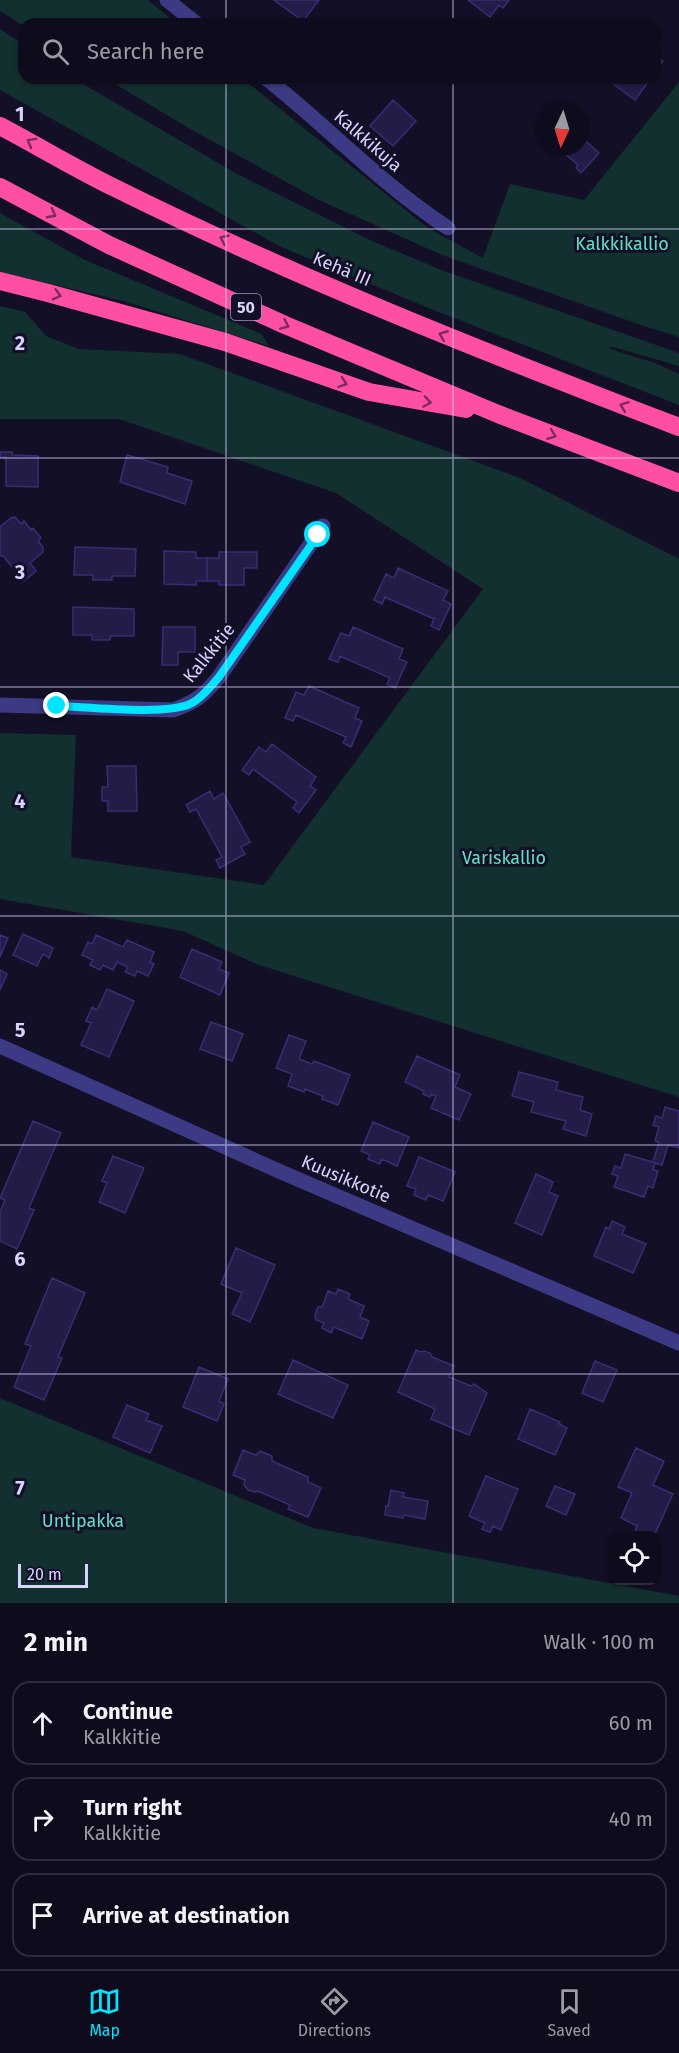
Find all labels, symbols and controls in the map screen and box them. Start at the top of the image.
search box [18,18,661,84]
icon: search [39,35,72,68]
text: Search here [87,38,205,65]
text: 1 [15,102,25,126]
north arrow [535,102,589,156]
street label: Kalkkikuja [329,105,407,177]
one-way arrow [27,138,37,149]
one-way arrow [45,207,56,218]
park label: Kalkkikallio [575,233,669,255]
one-way arrow [219,235,230,247]
street label: Kehä III [310,247,374,291]
one-way arrow [51,288,62,300]
road number: 50 [231,294,261,320]
one-way arrow [278,318,289,330]
one-way arrow [438,329,449,342]
text: 2 [15,331,25,355]
one-way arrow [337,376,348,389]
one-way arrow [422,395,432,408]
one-way arrow [620,401,631,413]
one-way arrow [547,427,557,440]
route start [304,521,330,547]
text: 3 [14,560,25,584]
street label: Kalkkitie [178,619,240,687]
route end [43,692,69,718]
text: 4 [14,789,26,813]
park label: Variskallio [462,847,546,869]
text: 5 [15,1018,26,1042]
street label: Kuusikkotie [298,1150,394,1208]
text: 6 [14,1247,26,1271]
text: 7 [15,1476,25,1500]
park label: Untipakka [42,1510,124,1532]
map controls [607,1531,661,1585]
button: locate [607,1531,661,1585]
scale bar [18,1561,88,1588]
text: 20 m [27,1565,62,1584]
text: 2 min [24,1627,88,1658]
text: Walk · 100 m [543,1630,655,1654]
text: Continue [83,1698,173,1725]
icon: ahead [26,1707,59,1740]
text: 60 m [609,1711,653,1735]
text: Kalkkitie [83,1725,161,1749]
text: Turn right [83,1794,182,1821]
icon: right [26,1803,59,1836]
text: 40 m [609,1807,653,1831]
text: Kalkkitie [83,1821,161,1845]
icon: arrive [26,1899,59,1932]
text: Arrive at destination [83,1902,290,1929]
tab: Map [88,1985,121,2040]
tab: Directions [298,1985,371,2040]
tab: Saved [547,1985,591,2040]

